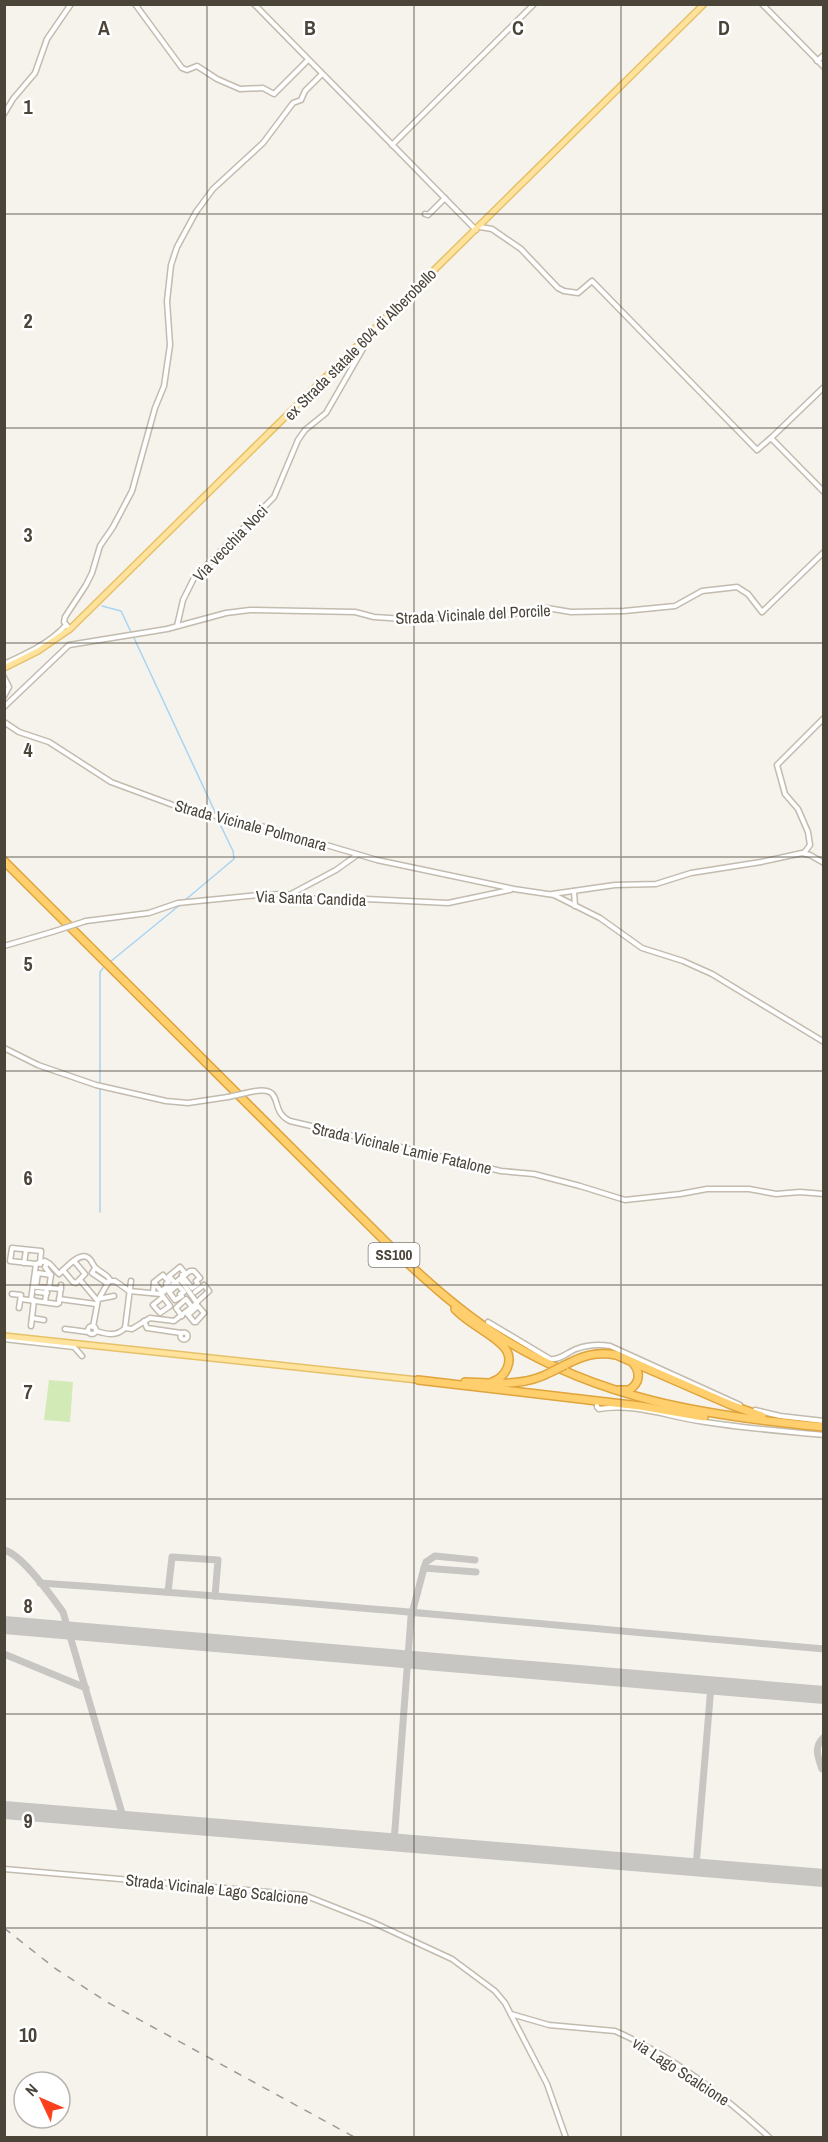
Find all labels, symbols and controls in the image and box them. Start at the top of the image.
text: A [98,14,110,41]
text: B [304,14,316,41]
text: C [512,14,524,41]
text: D [718,14,730,41]
text: 1 [23,93,33,120]
street label: ex Strada statale 604 di Alberobello [279,263,441,425]
text: 2 [23,307,33,334]
street label: Via vecchia Noci [188,500,272,586]
text: 3 [23,521,33,548]
street label: Strada Vicinale del Porcile [395,599,551,629]
text: 4 [23,736,33,763]
street label: Strada Vicinale Polmonara [173,794,330,856]
street label: Via Santa Candida [255,885,367,911]
text: 5 [23,950,33,977]
street label: Strada Vicinale Lamie Fatalone [310,1117,494,1179]
text: 6 [23,1164,33,1191]
road number: SS100 [368,1243,420,1267]
text: 7 [23,1378,33,1405]
text: 8 [23,1592,33,1619]
text: 9 [23,1807,33,1834]
street label: Strada Vicinale Lago Scalcione [125,1868,309,1910]
text: 10 [19,2021,37,2048]
street label: via Lago Scalcione [628,2031,734,2111]
north arrow [12,2070,72,2130]
text: N [20,2079,42,2101]

